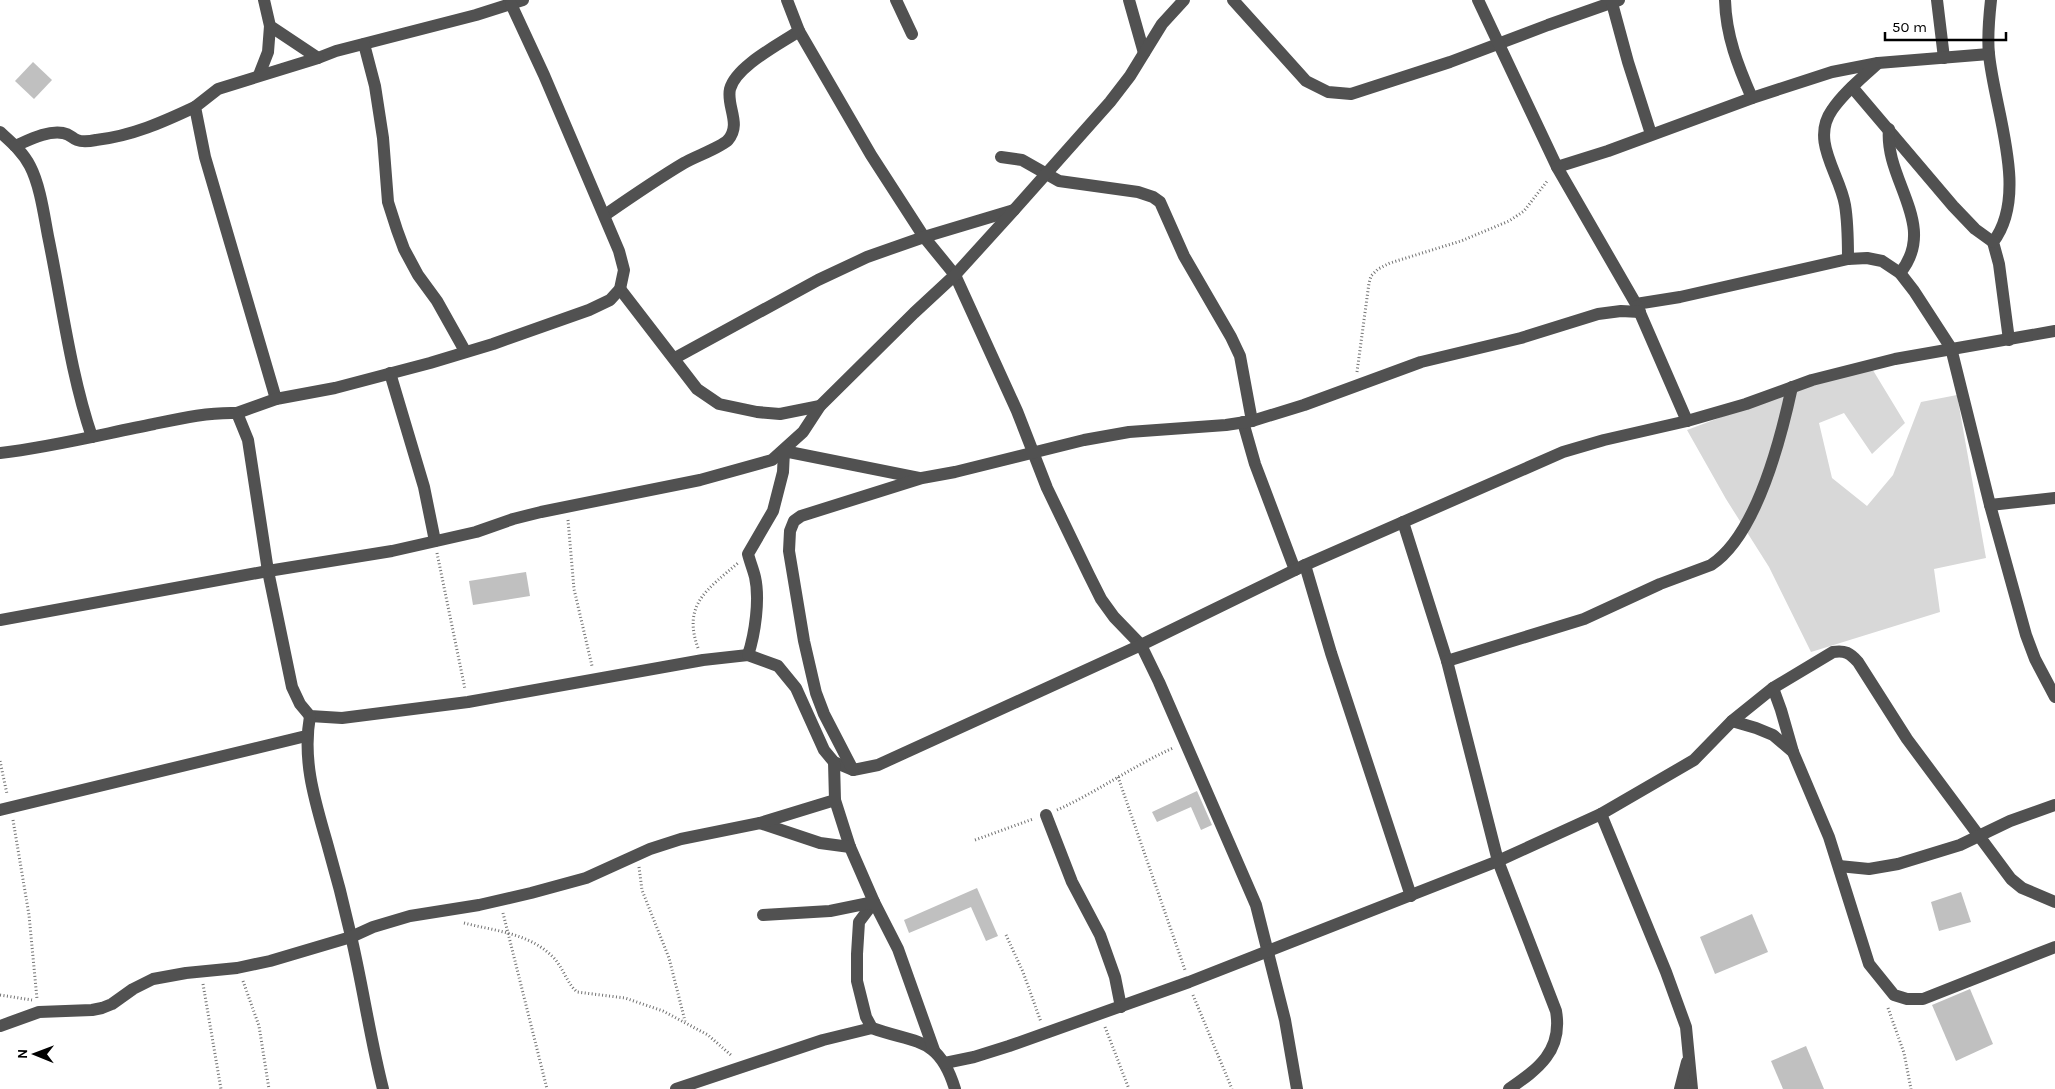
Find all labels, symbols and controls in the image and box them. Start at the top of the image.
scale bar [1885,10,2006,42]
text: 50 m [1892,18,1927,36]
north arrow [10,1029,60,1079]
text: N [14,1049,31,1059]

